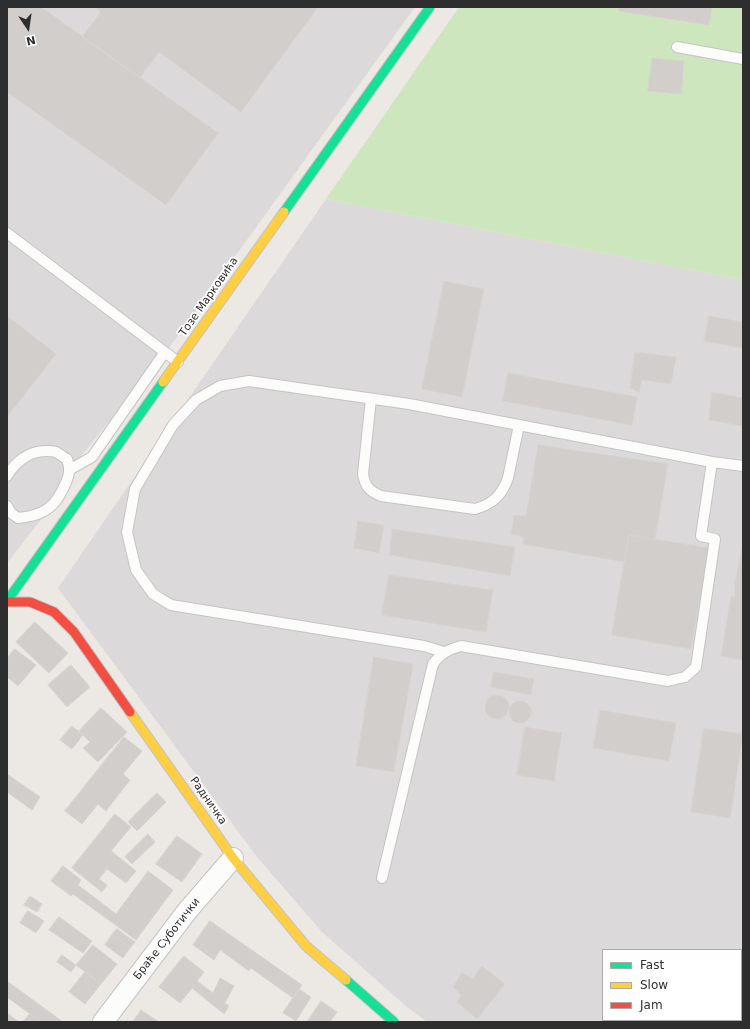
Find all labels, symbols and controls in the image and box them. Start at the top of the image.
north arrow [8,8,48,48]
text: N [25,33,37,48]
street label: Тозе Марковића [177,255,241,339]
street label: Радничка [187,775,229,827]
street label: Браће Суботички [131,895,203,983]
legend [602,949,742,1021]
text: Fast [640,958,664,972]
text: Slow [640,978,668,992]
text: Jam [640,998,663,1012]

